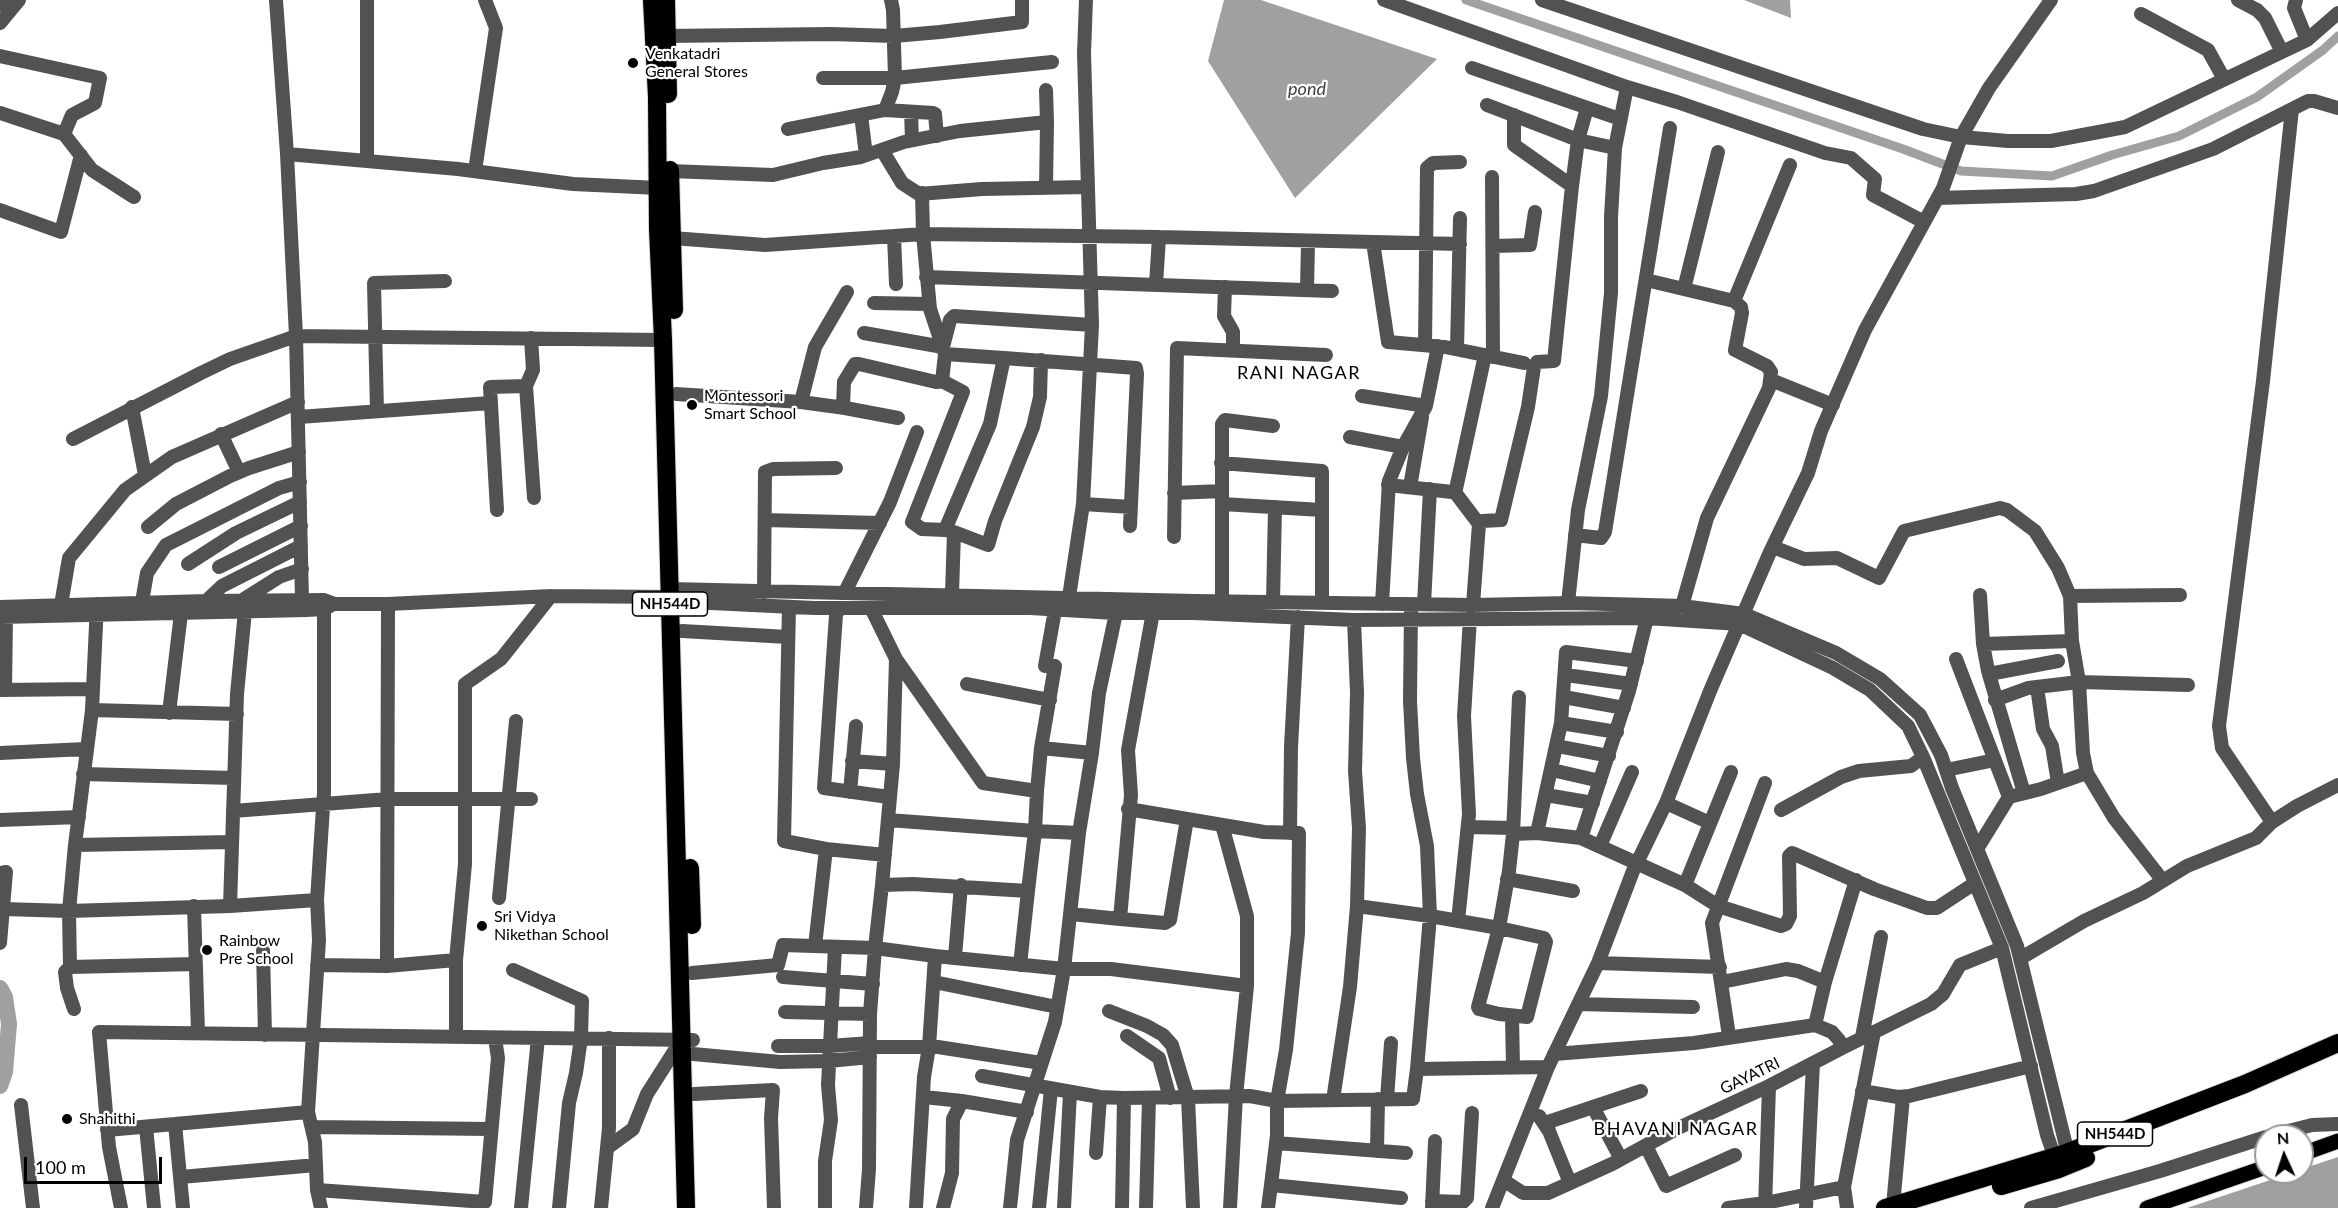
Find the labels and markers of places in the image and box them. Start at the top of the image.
place label: Venkatadri General Stores [645,44,748,82]
marker: Venkatadri General Stores [626,56,640,70]
place label: Montessori Smart School [704,386,796,424]
marker: Montessori Smart School [685,398,699,412]
place label: Sri Vidya Nikethan School [494,907,609,945]
marker: Sri Vidya Nikethan School [475,919,489,933]
place label: Rainbow Pre School [219,931,294,969]
marker: Rainbow Pre School [200,943,214,957]
place label: Shahithi [79,1109,136,1129]
marker: Shahithi [60,1112,74,1126]

